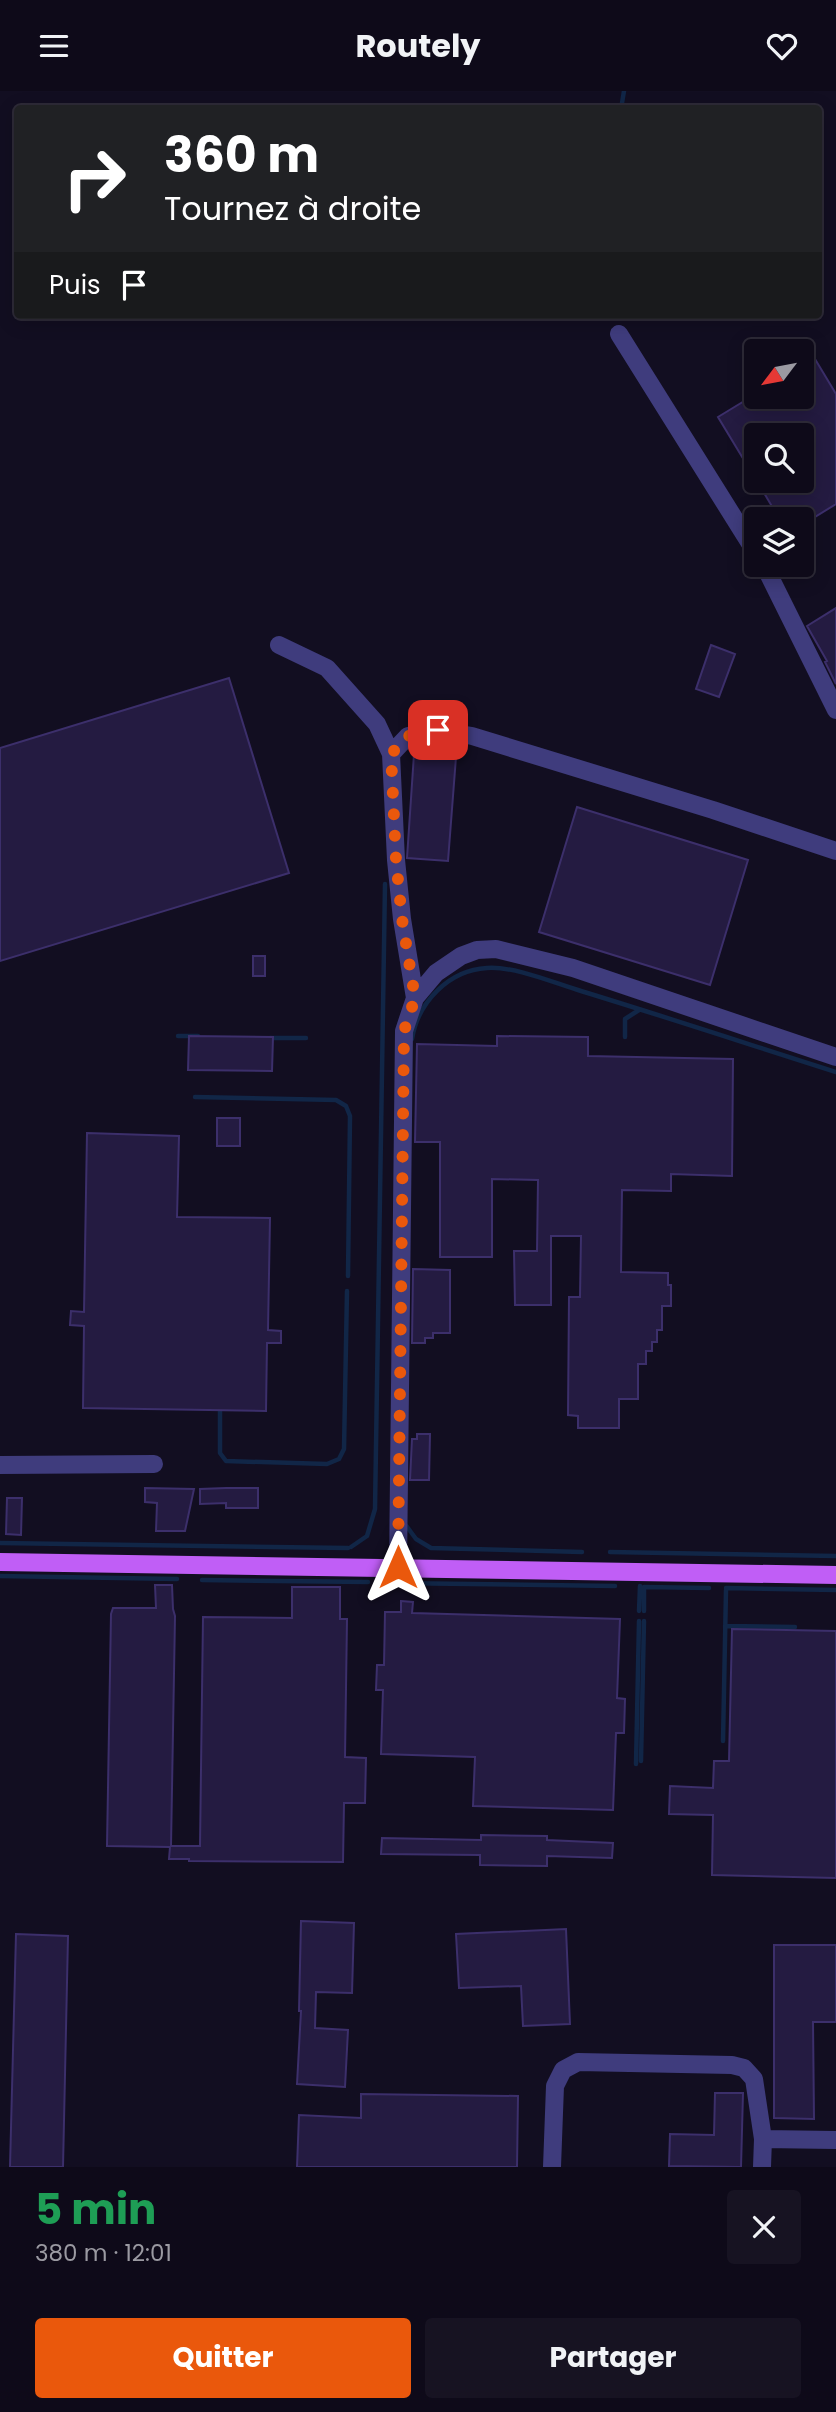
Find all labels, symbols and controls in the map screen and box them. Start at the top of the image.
text: Routely [355,23,481,68]
icon: menu [35,27,73,65]
icon: heart [763,27,801,65]
text: 360 m [164,121,319,189]
icon: right [49,133,140,224]
text: Tournez à droite [164,186,421,231]
icon: arrive [115,266,153,304]
text: Puis [49,267,101,303]
north arrow [744,339,814,409]
map controls [744,339,814,577]
button: search [744,423,814,493]
button: layers [744,507,814,577]
pin [408,700,468,760]
icon: arrive [419,711,457,749]
position arrow [361,1530,435,1604]
text: 5 min [35,2180,156,2239]
button: close [727,2190,801,2264]
text: 380 m · 12:01 [35,2237,172,2269]
button: Quitter [35,2318,411,2398]
button: Partager [425,2318,801,2398]

